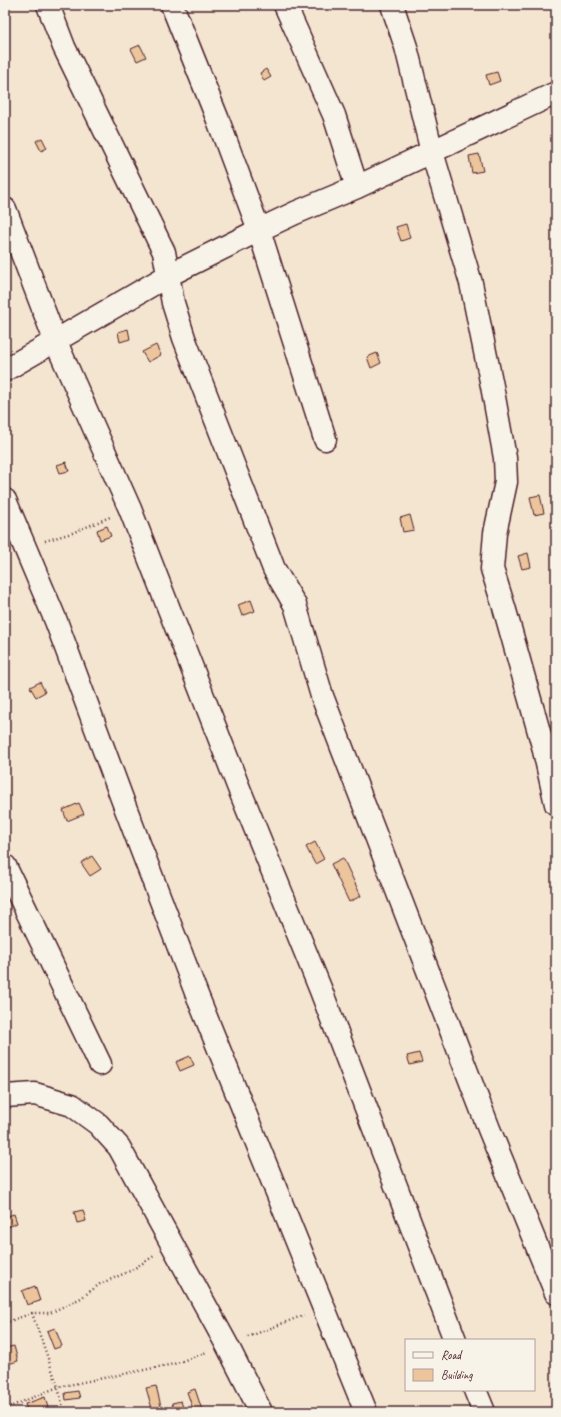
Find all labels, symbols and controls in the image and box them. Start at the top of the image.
legend [405,1339,535,1391]
text: Road [441,1347,463,1363]
text: Building [441,1367,473,1383]

